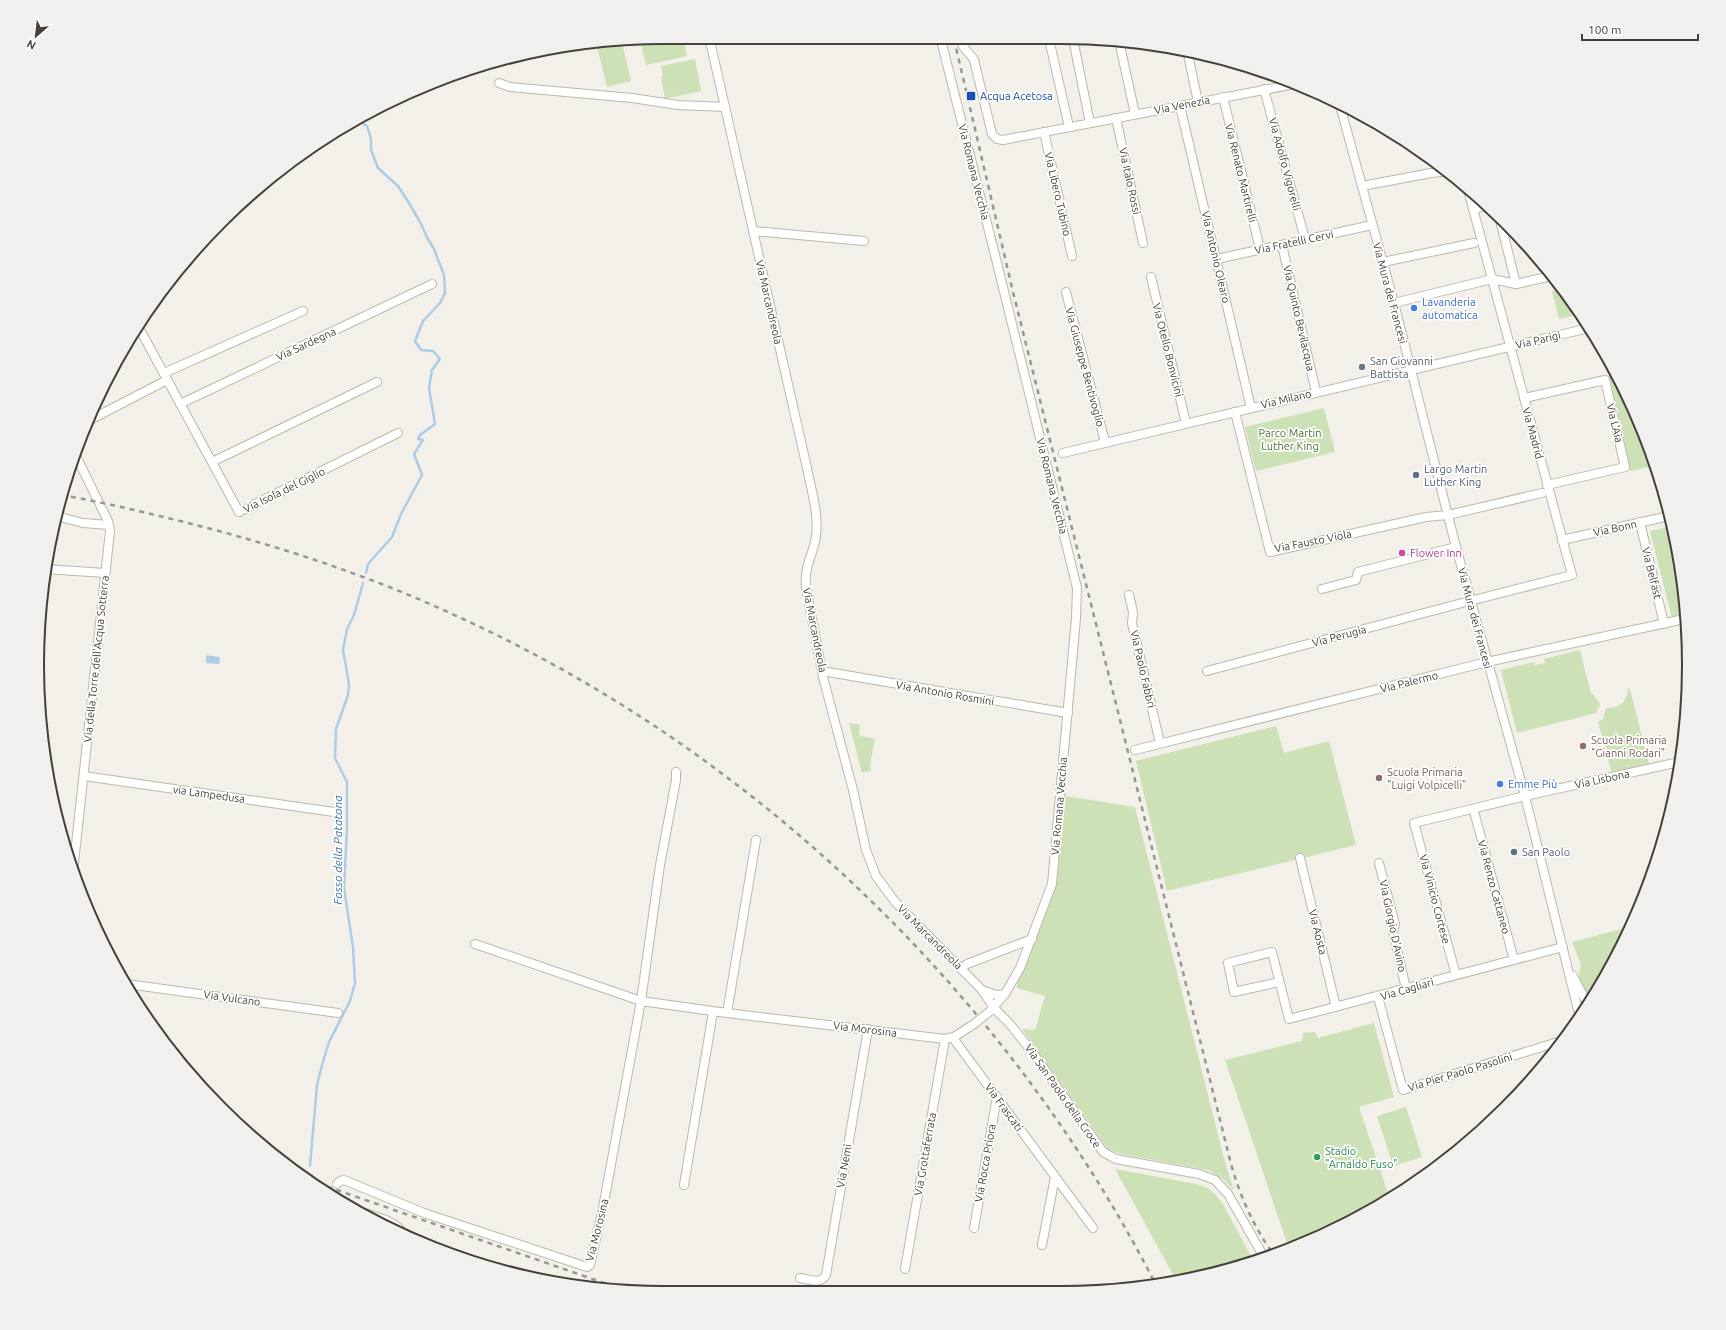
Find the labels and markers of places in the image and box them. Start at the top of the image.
marker: Acqua Acetosa [965,90,977,102]
place label: Acqua Acetosa [980,90,1053,102]
place label: Lavanderia automatica [1422,296,1478,321]
marker: Lavanderia automatica [1409,303,1419,313]
place label: San Giovanni Battista [1370,355,1433,380]
marker: San Giovanni Battista [1357,362,1367,372]
place label: Largo Martin Luther King [1424,463,1487,488]
marker: Largo Martin Luther King [1411,470,1421,480]
place label: Flower Inn [1410,547,1462,559]
marker: Flower Inn [1397,548,1407,558]
place label: Scuola Primaria "Gianni Rodari" [1591,734,1667,759]
marker: Scuola Primaria "Gianni Rodari" [1578,741,1588,751]
place label: Scuola Primaria "Luigi Volpicelli" [1387,766,1466,791]
marker: Scuola Primaria "Luigi Volpicelli" [1374,773,1384,783]
place label: Emme Più [1508,778,1557,790]
marker: Emme Più [1495,779,1505,789]
place label: San Paolo [1522,846,1570,858]
marker: San Paolo [1509,847,1519,857]
place label: Stadio "Arnaldo Fuso" [1325,1145,1398,1170]
marker: Stadio "Arnaldo Fuso" [1312,1152,1322,1162]

